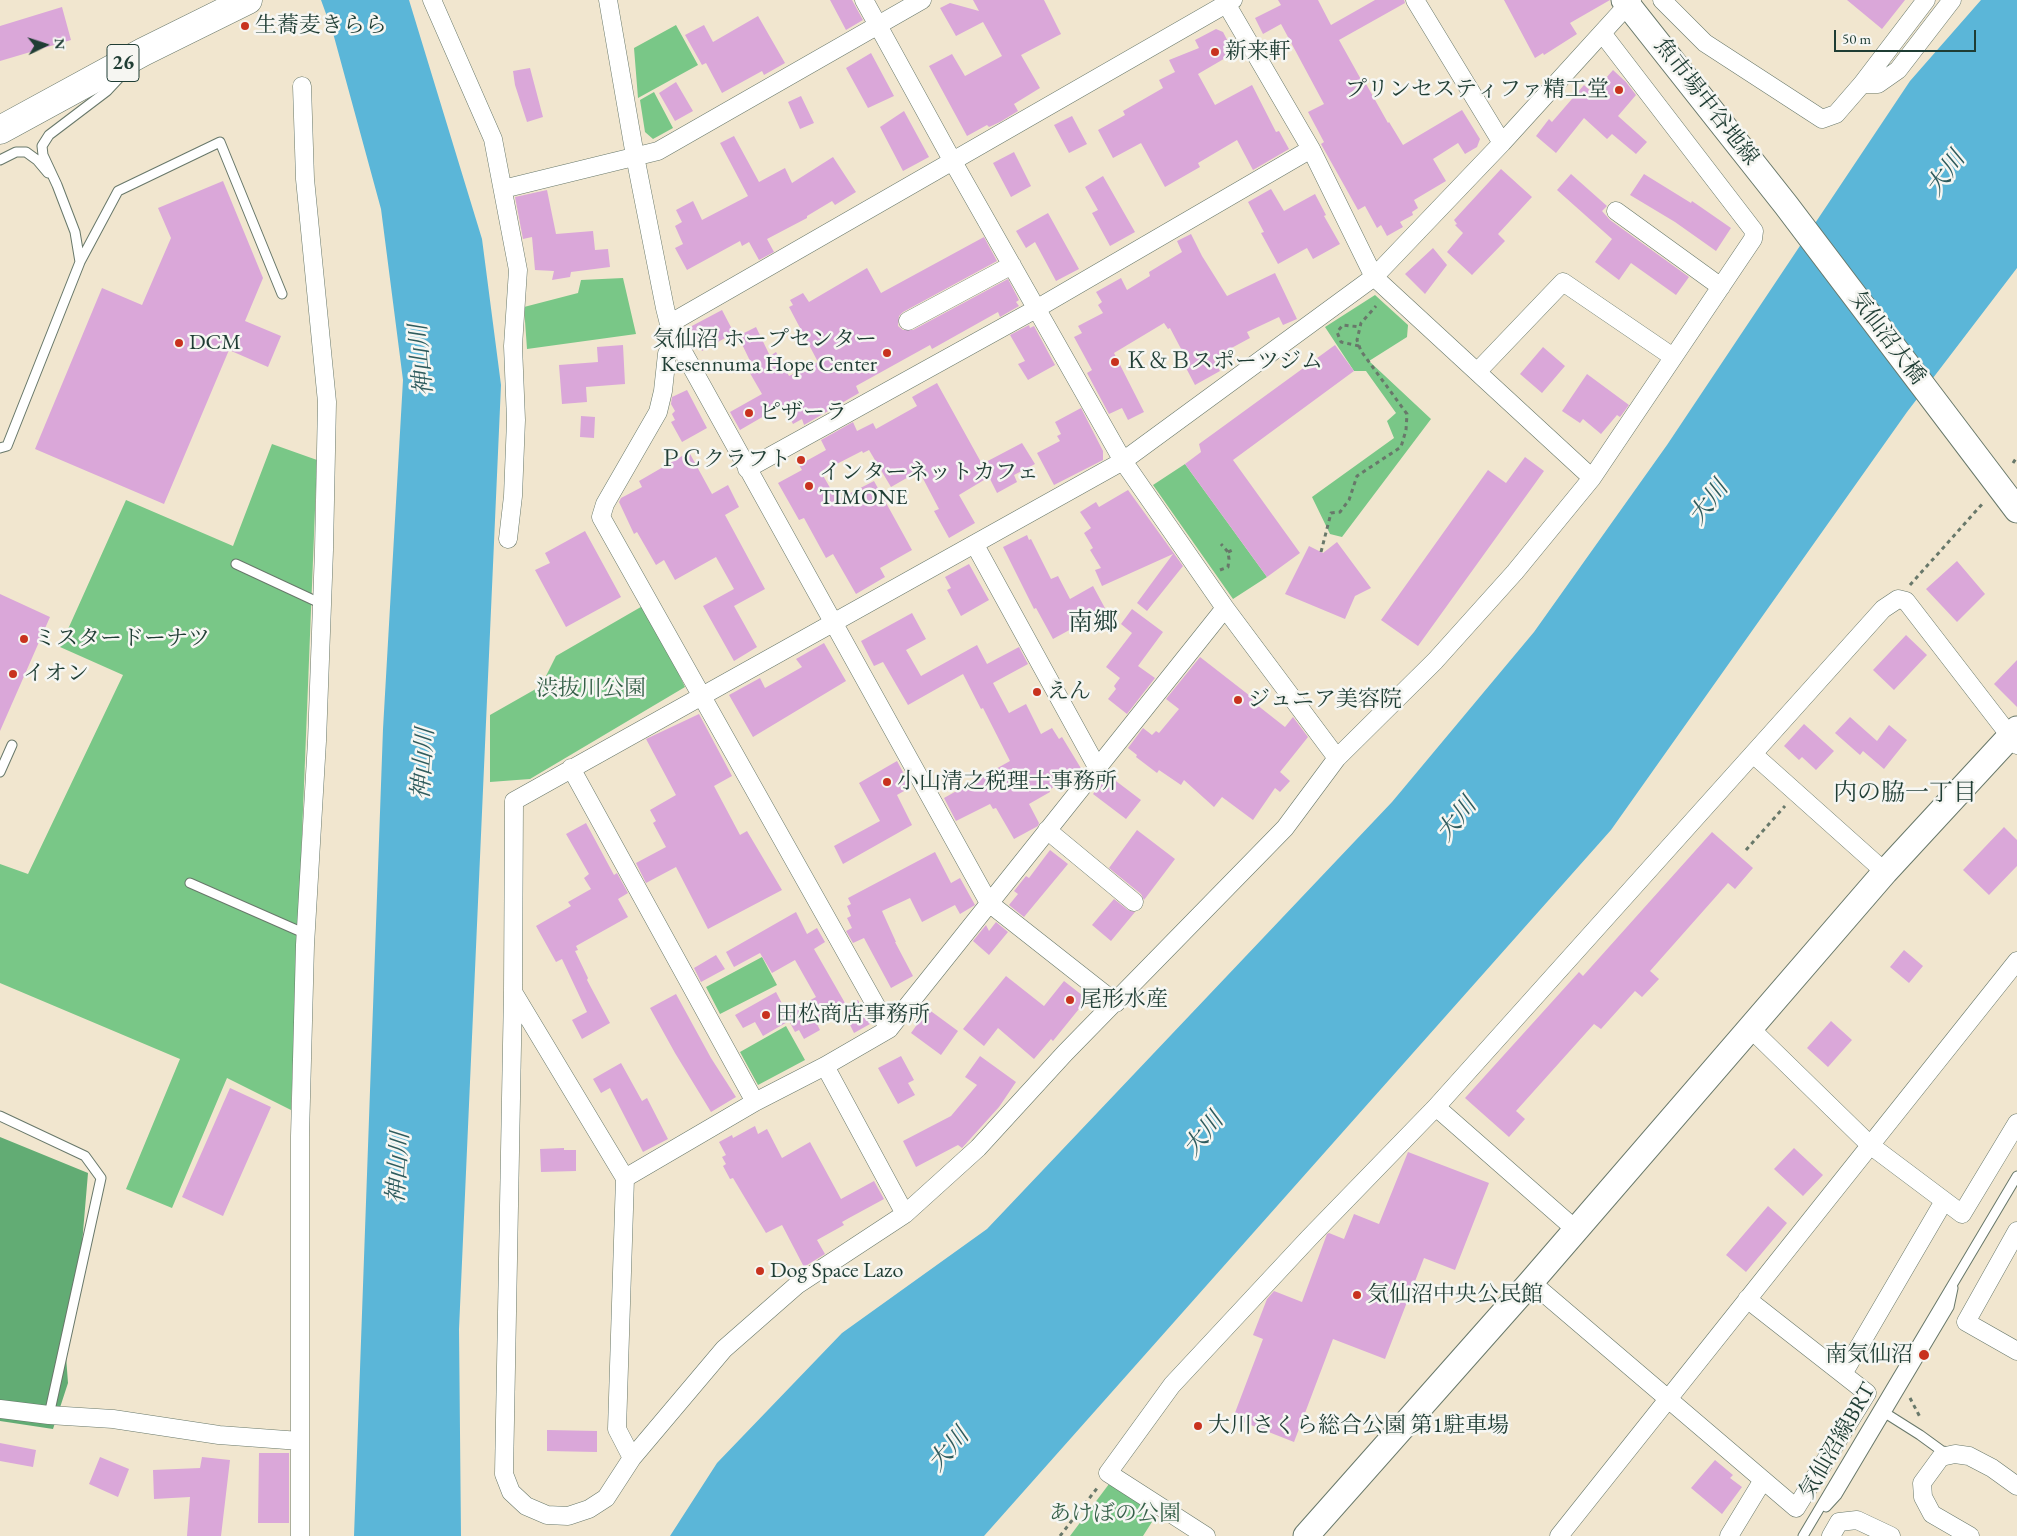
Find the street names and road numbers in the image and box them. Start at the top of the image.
street label: 魚市場中谷地線 [1648,33,1764,171]
road number: 26 [107,44,139,82]
street label: 気仙沼大橋 [1843,286,1931,390]
street label: 気仙沼線BRT [1794,1378,1882,1504]

